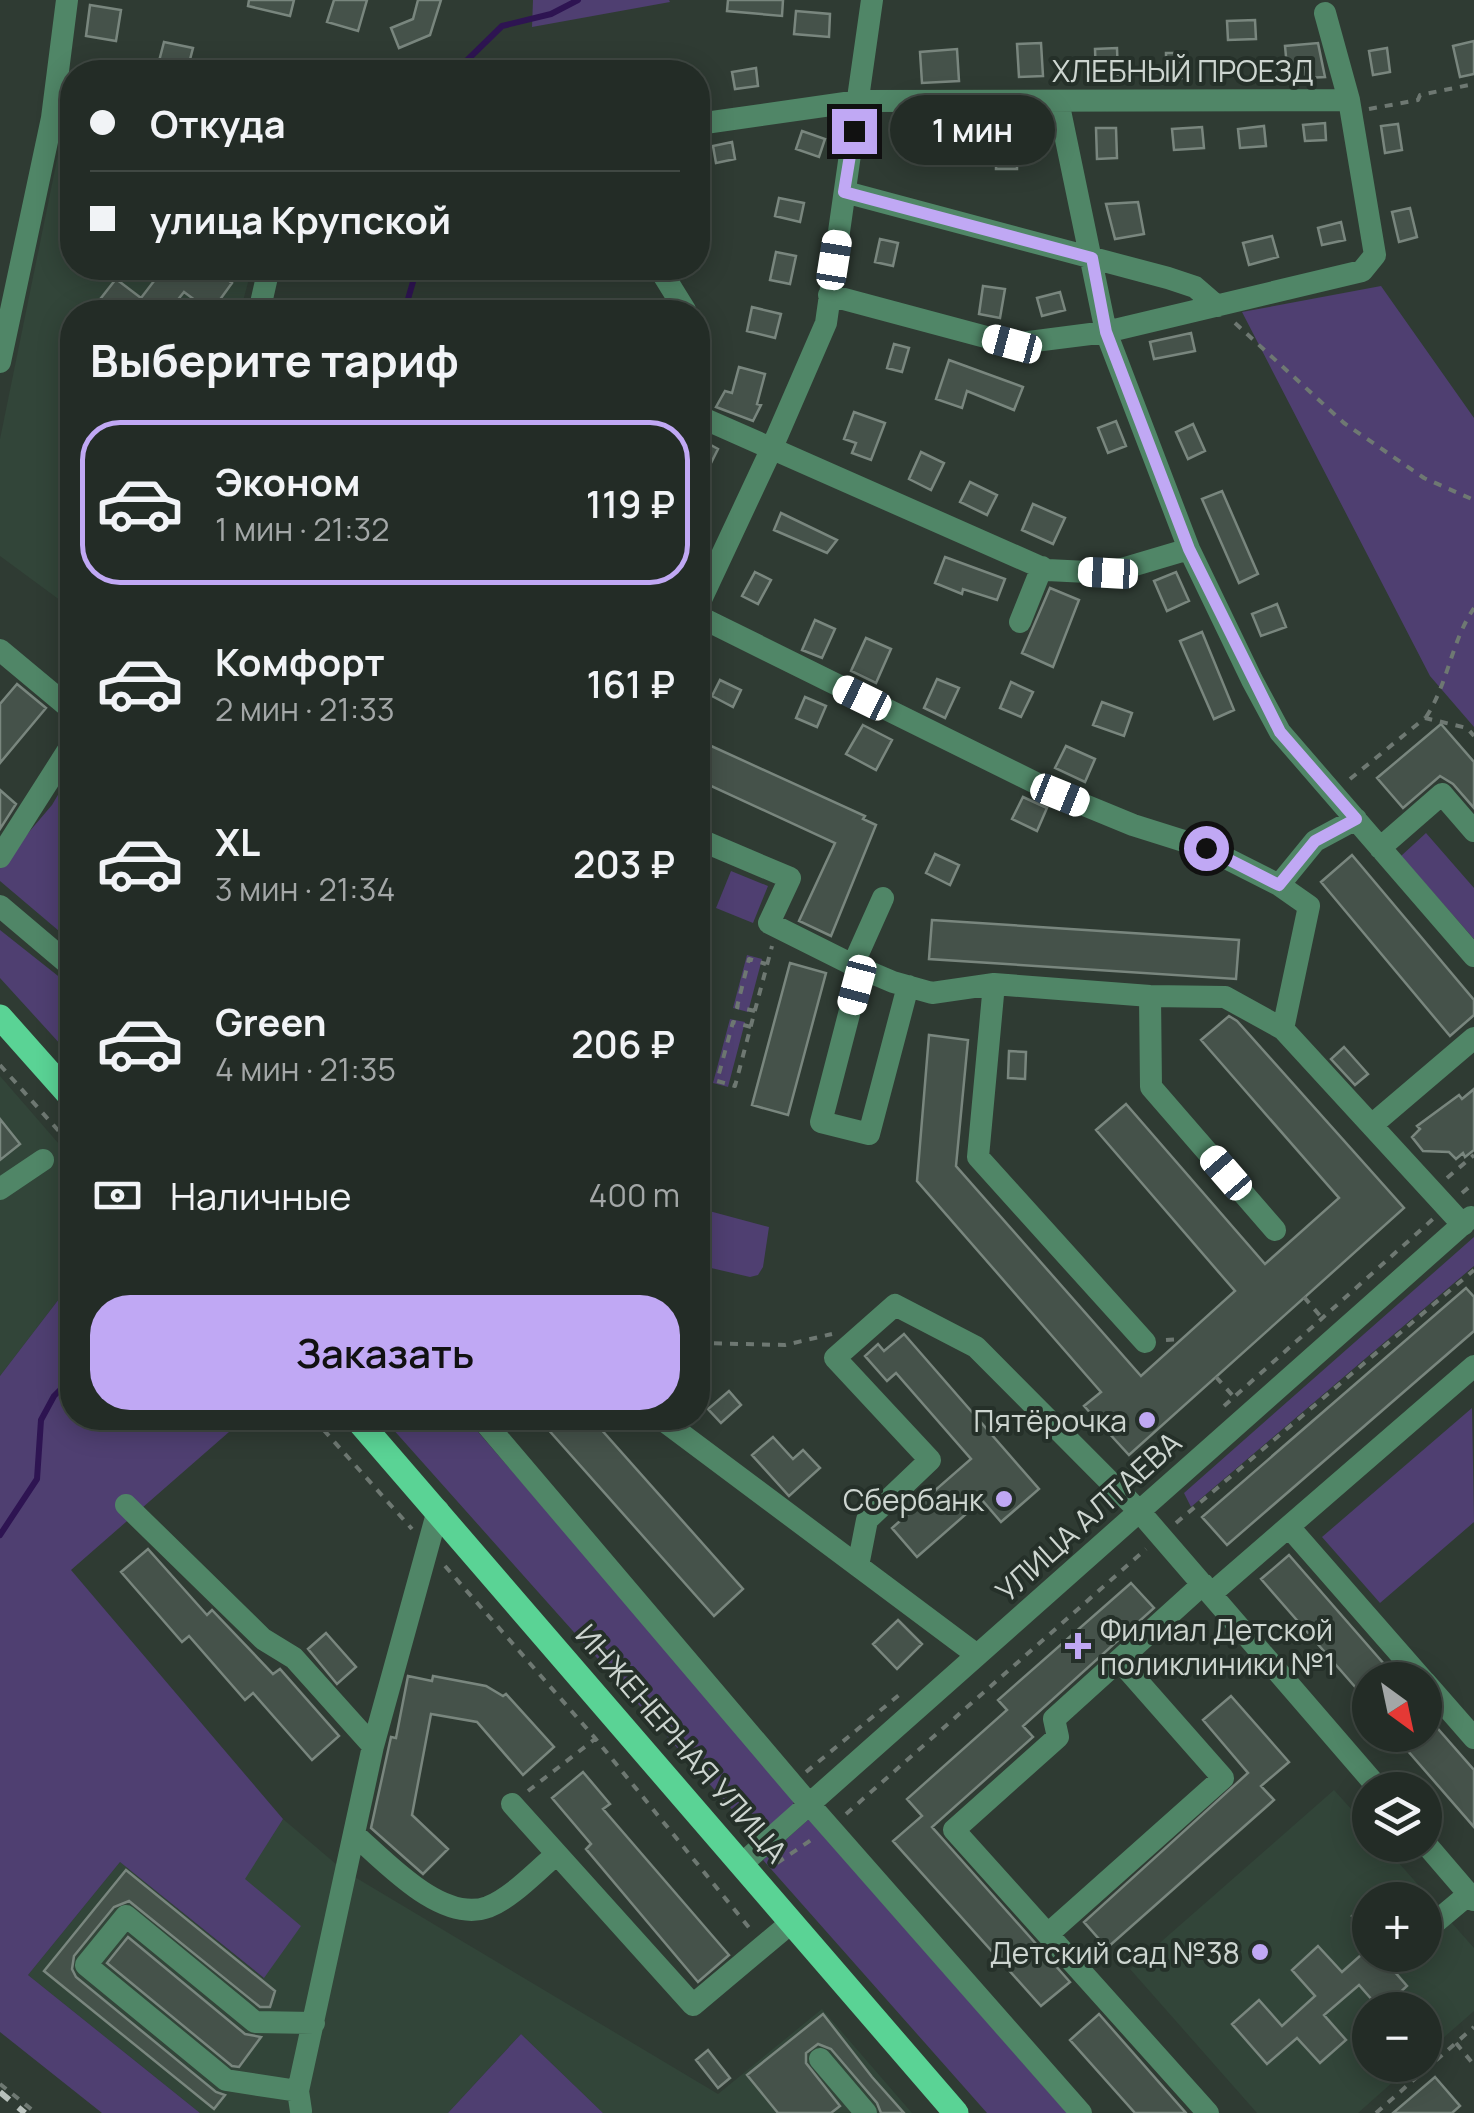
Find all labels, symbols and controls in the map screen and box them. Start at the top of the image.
street label: ХЛЕБНЫЙ ПРОЕЗД [1052,50,1314,91]
callout: 1 мин [889,96,1054,166]
text: Откуда [150,97,286,149]
text: 1 мин [932,108,1013,152]
route end [832,109,877,154]
text: улица Крупской [150,193,451,245]
car [814,228,854,292]
car [979,322,1045,366]
text: Выберите тариф [90,329,459,391]
text: Эконом [215,455,361,507]
icon: car [95,458,185,548]
text: 119 ₽ [586,477,675,529]
text: 1 мин · 21:32 [215,507,389,551]
car [1077,556,1139,590]
text: Комфорт [215,635,385,687]
icon: car [95,638,185,728]
text: 161 ₽ [586,657,675,709]
car [828,671,896,725]
text: 2 мин · 21:33 [215,687,395,731]
car [1027,770,1093,820]
text: XL [215,815,260,867]
icon: car [95,818,185,908]
route start [1184,826,1229,871]
text: 203 ₽ [573,837,675,889]
text: 3 мин · 21:34 [215,867,395,911]
car [835,952,879,1018]
text: Green [215,995,327,1047]
icon: car [95,998,185,1088]
text: 206 ₽ [571,1017,675,1069]
text: 4 мин · 21:35 [215,1047,396,1091]
car [1195,1141,1257,1205]
icon: cash [90,1168,145,1223]
text: Наличные [170,1169,351,1221]
text: 400 m [589,1173,680,1217]
button: Заказать [90,1295,680,1410]
place label: Пятёрочка [974,1400,1127,1441]
marker: Пятёрочка [1136,1409,1158,1431]
street label: УЛИЦА АЛТАЕВА [986,1422,1190,1610]
place label: Сбербанк [843,1479,985,1520]
marker: Сбербанк [993,1488,1015,1510]
place label: Филиал Детской поликлиники №1 [1100,1609,1336,1684]
street label: ИНЖЕНЕРНАЯ УЛИЦА [567,1615,797,1871]
marker: Филиал Детской поликлиники №1 [1065,1633,1091,1659]
north arrow [1352,1662,1442,1752]
map controls [1352,1662,1442,2082]
button: layers [1352,1772,1442,1862]
button: + [1352,1882,1442,1972]
place label: Детский сад №38 [990,1932,1240,1973]
marker: Детский сад №38 [1249,1941,1271,1963]
button: − [1352,1992,1442,2082]

